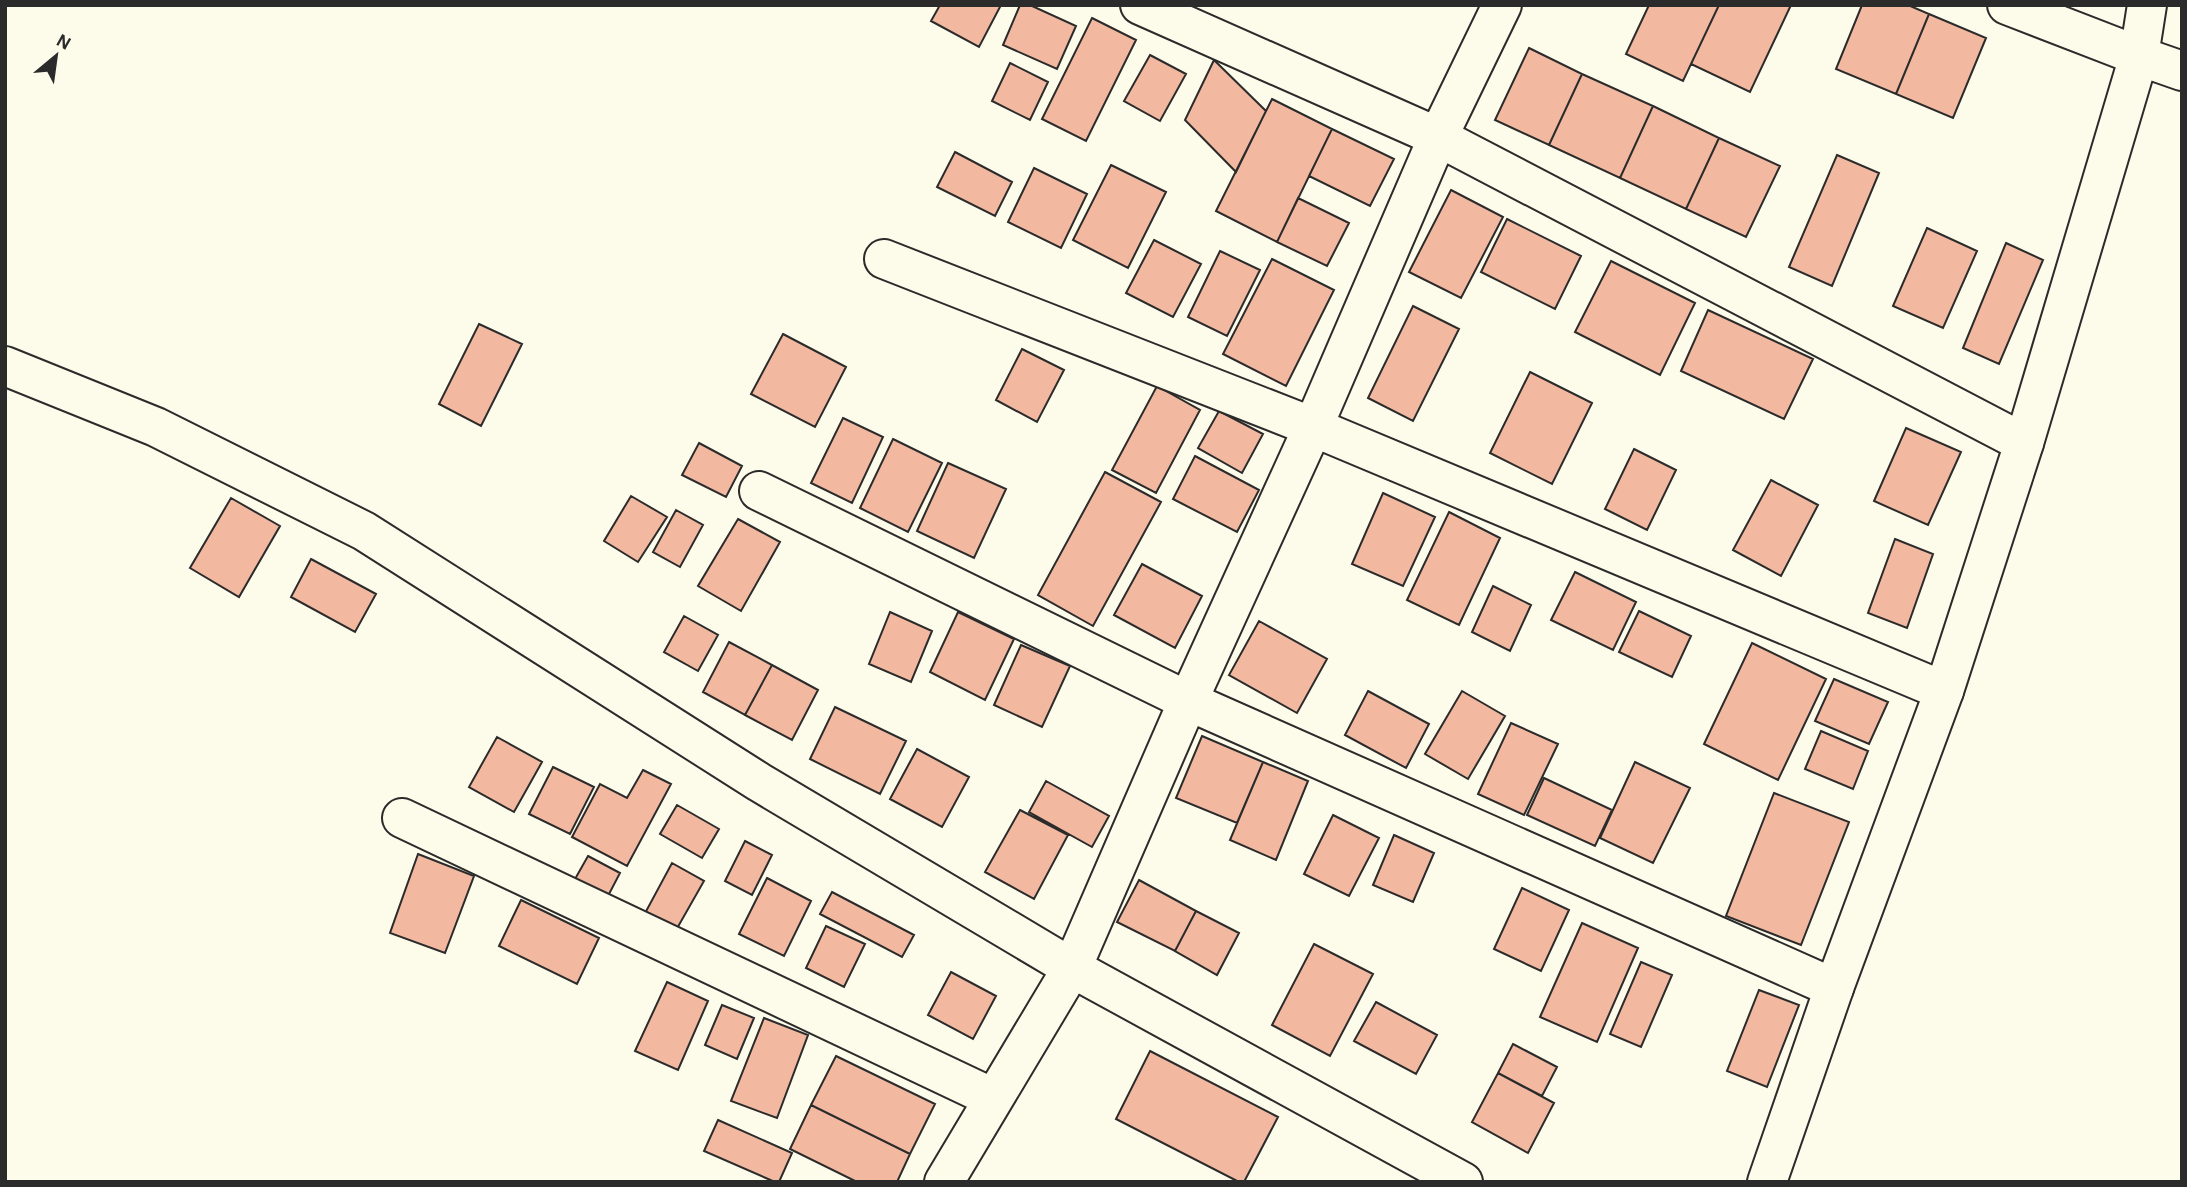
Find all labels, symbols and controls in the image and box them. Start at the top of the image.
north arrow [21,21,91,91]
text: N [53,31,74,54]

